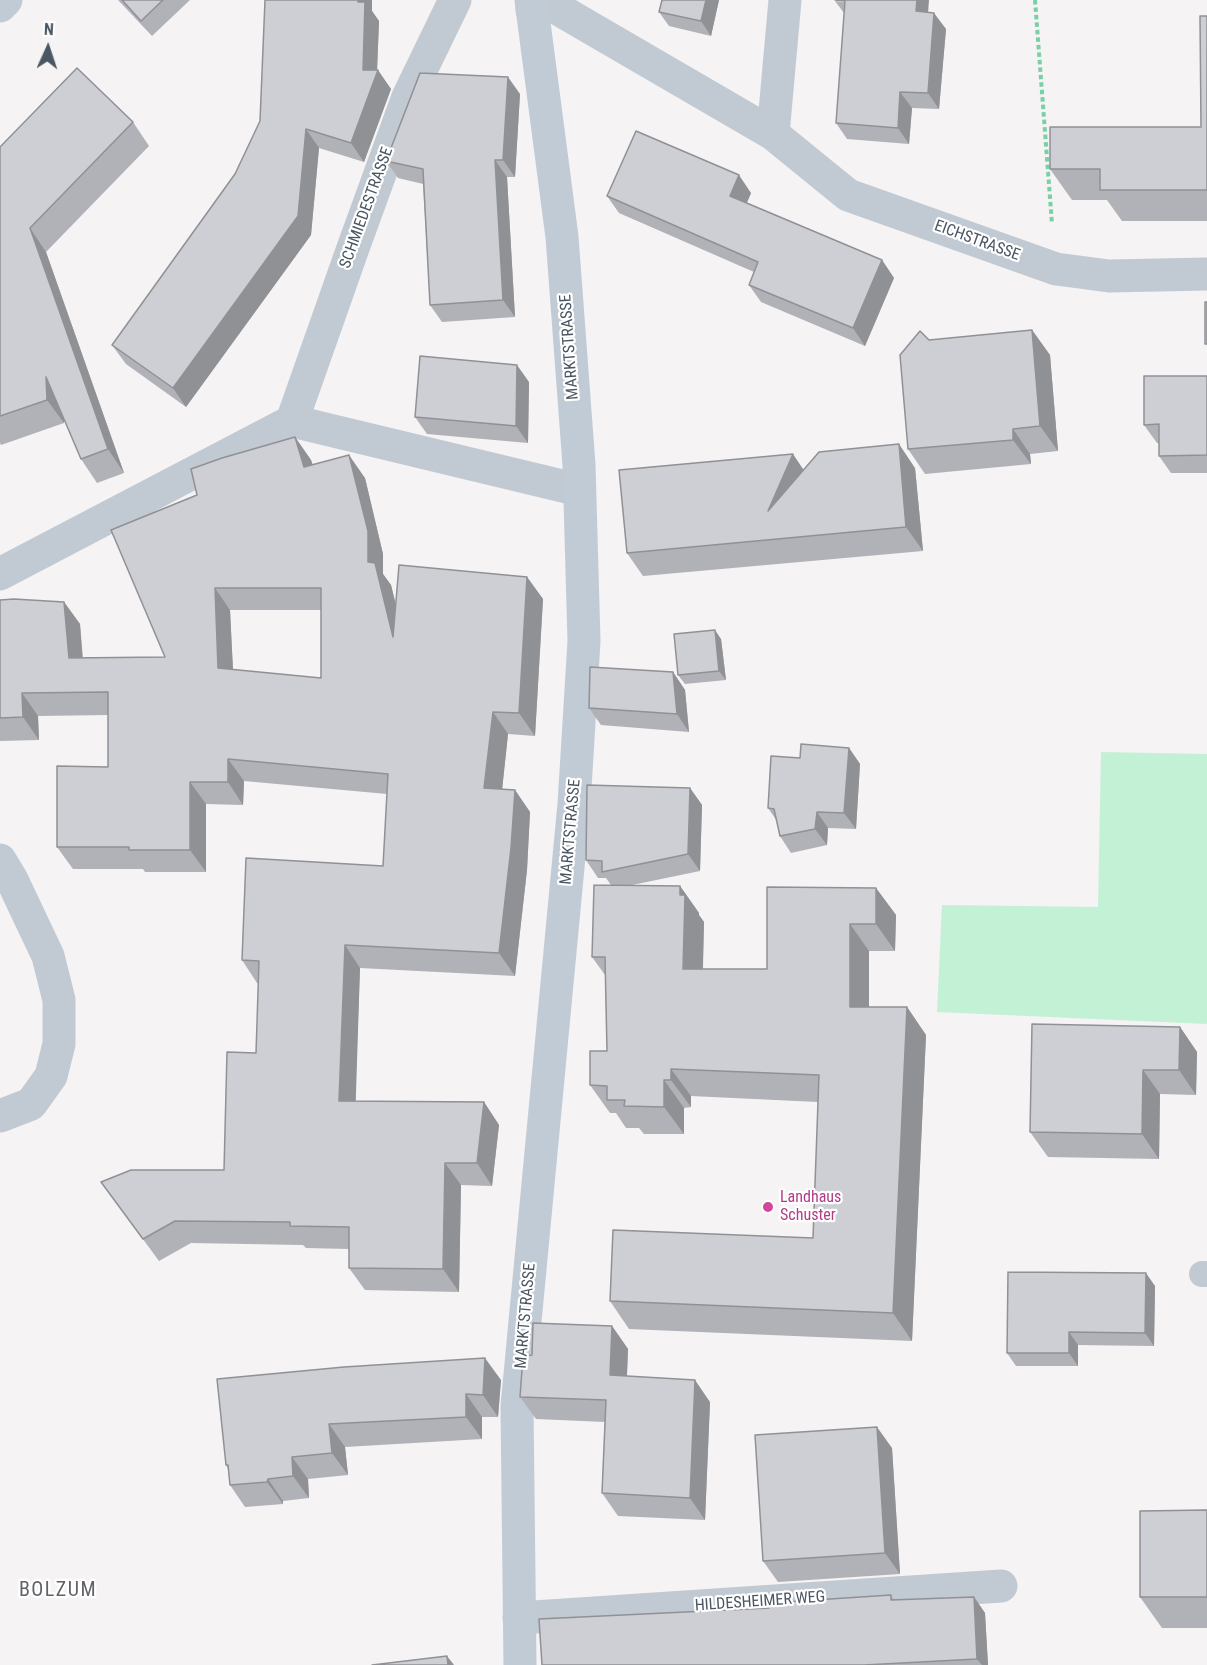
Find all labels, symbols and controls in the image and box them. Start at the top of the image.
north arrow [18,18,78,78]
text: N [44,20,54,39]
street label: SCHMIEDESTRASSE [336,145,398,271]
street label: EICHSTRASSE [932,217,1022,265]
street label: MARKTSTRASSE [557,294,583,400]
street label: MARKTSTRASSE [557,778,585,886]
place label: Landhaus Schuster [780,1188,841,1226]
marker: Landhaus Schuster [761,1200,775,1214]
street label: MARKTSTRASSE [512,1262,540,1370]
district label: BOLZUM [19,1579,97,1603]
street label: HILDESHEIMER WEG [694,1588,826,1616]

